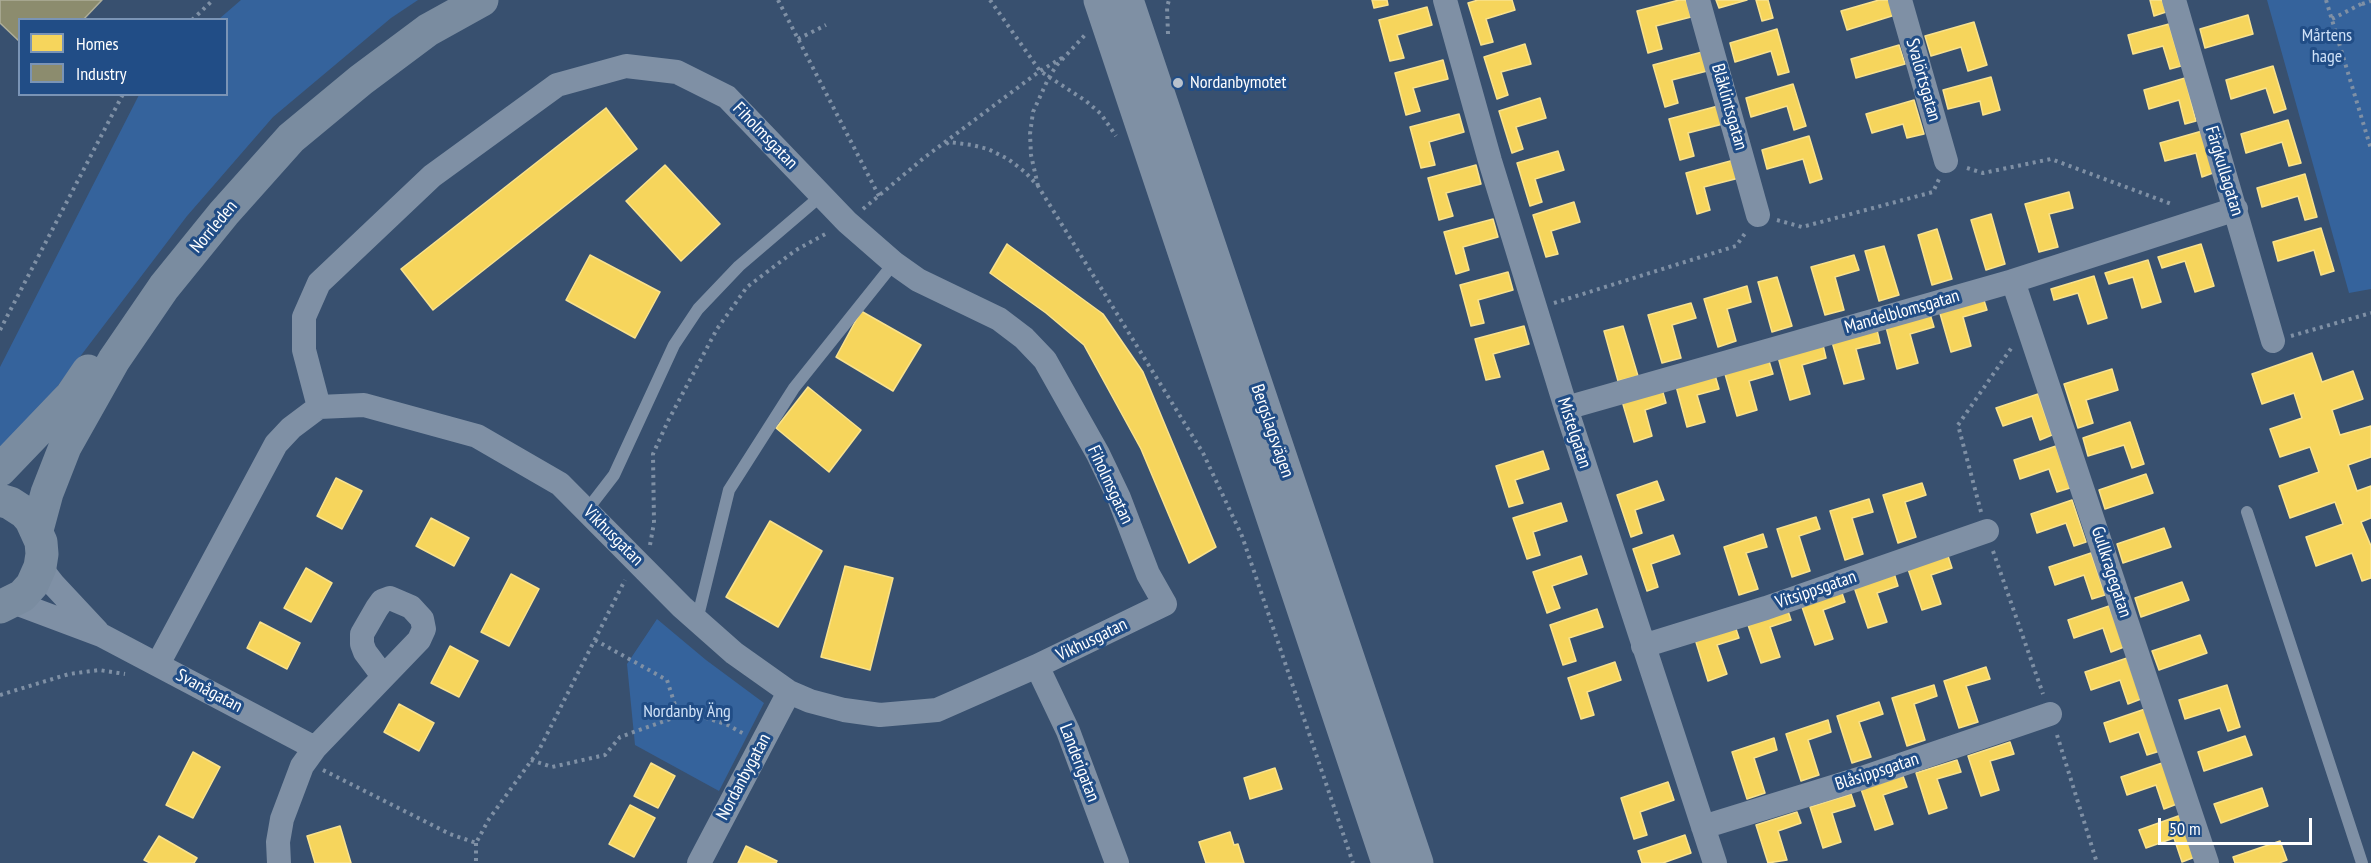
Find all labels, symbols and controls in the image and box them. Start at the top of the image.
legend [18,18,228,96]
park label: Mårtens hage [2302,25,2352,68]
text: Homes [76,32,119,55]
street label: Svalörtsgatan [1901,36,1945,124]
street label: Blåklintsgatan [1706,61,1752,153]
text: Industry [76,62,126,85]
place label: Nordanbymotet [1190,72,1286,94]
marker: Nordanbymotet [1171,76,1185,90]
street label: Fiholmsgatan [728,98,802,174]
street label: Färgkullagatan [2200,123,2248,219]
street label: Norrleden [186,196,242,258]
street label: Mandelblomsgatan [1842,285,1962,339]
street label: Bergslagsvägen [1246,382,1298,480]
street label: Mistelgatan [1552,395,1596,471]
street label: Fiholmsgatan [1082,442,1138,528]
street label: Vikhusgatan [578,501,648,571]
street label: Gullkragegatan [2086,524,2136,620]
street label: Vitsippsgatan [1773,566,1859,614]
street label: Vikhusgatan [1053,614,1131,666]
street label: Svanågatan [172,665,246,717]
park label: Nordanby Äng [643,701,731,723]
street label: Landerigatan [1054,721,1104,805]
street label: Nordanbygatan [712,730,776,824]
street label: Blåsippsgatan [1832,748,1922,796]
scale bar [2161,806,2316,844]
text: 50 m [2169,817,2201,840]

